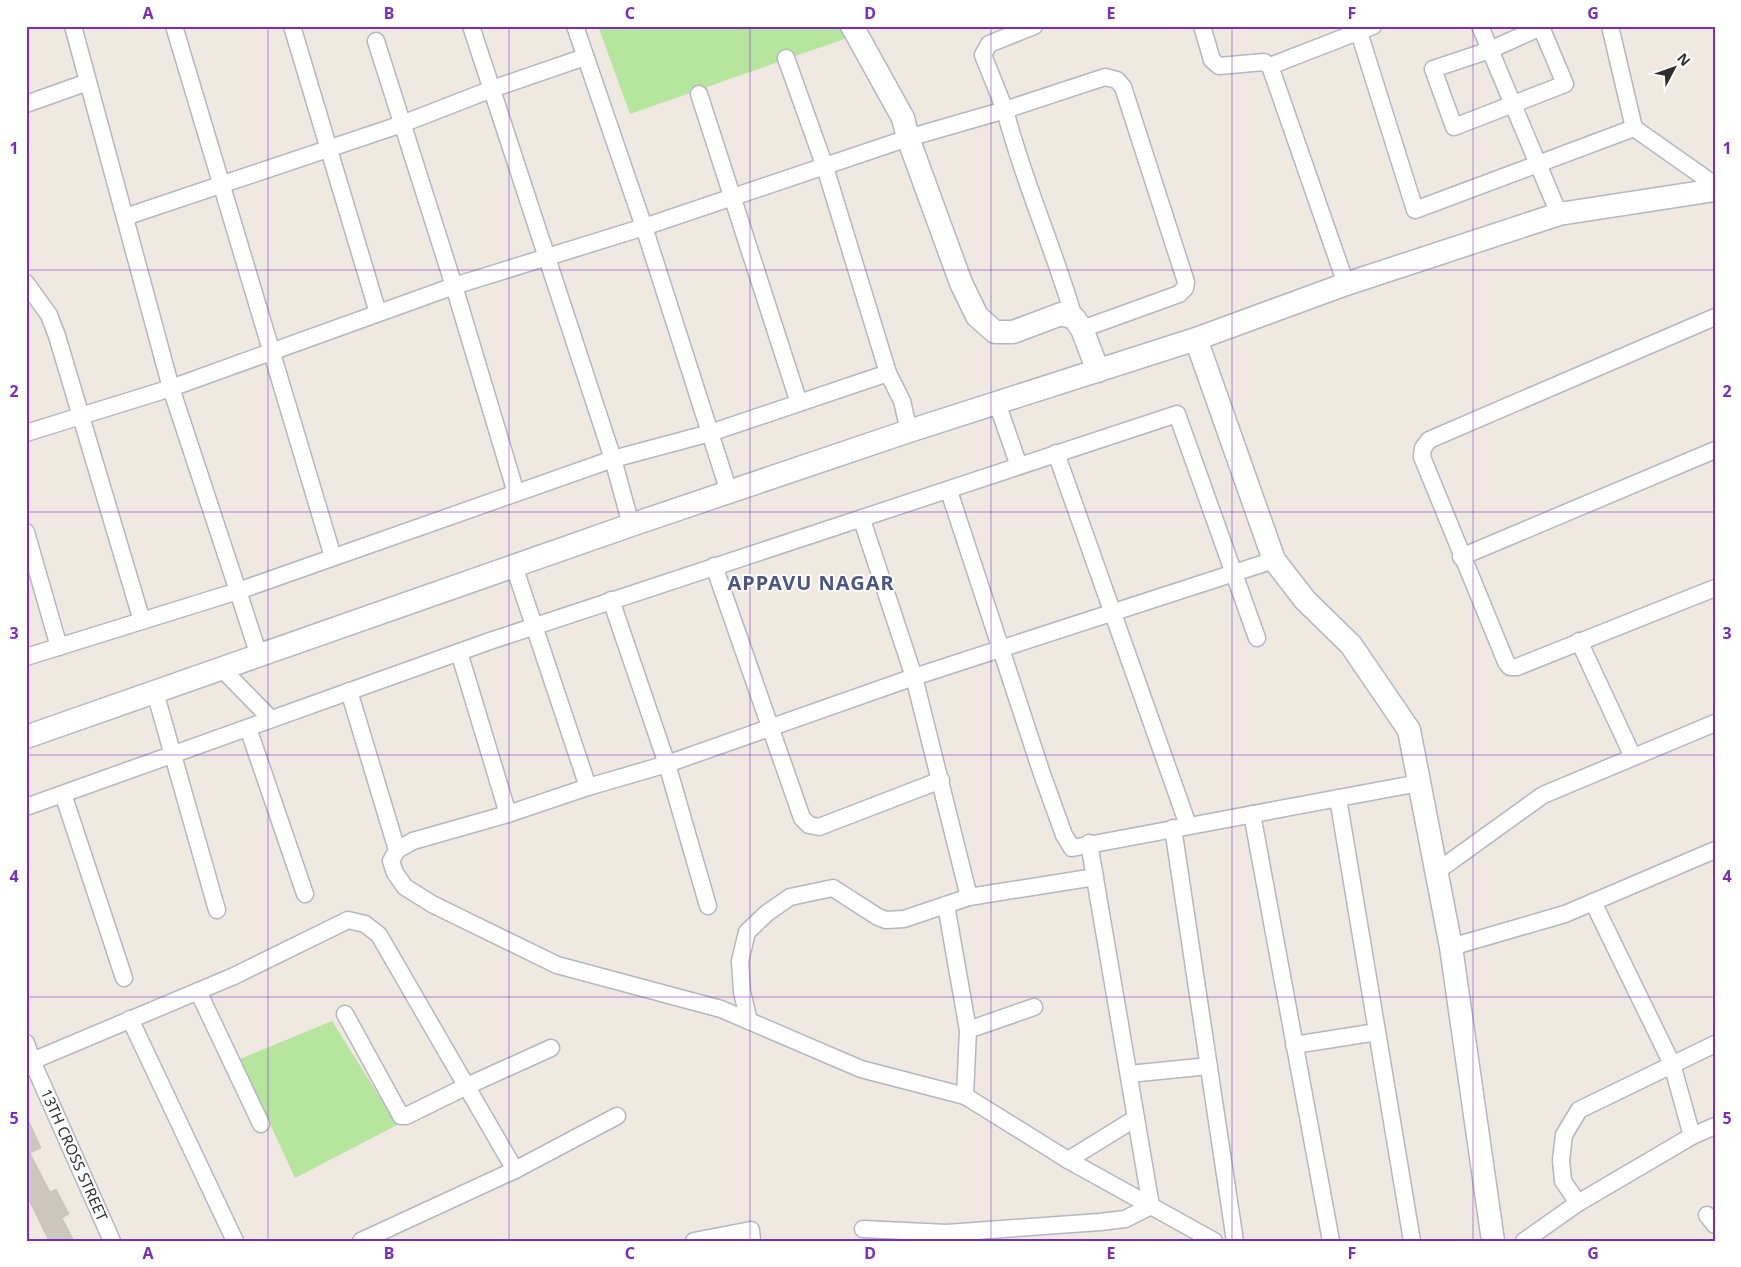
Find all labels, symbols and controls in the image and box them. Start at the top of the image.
text: A [142,2,154,24]
text: B [384,2,394,24]
text: C [625,2,635,24]
text: D [864,2,876,24]
text: E [1107,2,1116,24]
text: F [1348,2,1356,24]
text: G [1587,2,1599,24]
north arrow [1648,42,1698,92]
text: N [1673,49,1695,70]
text: 1 [9,137,19,159]
text: 1 [1722,137,1732,159]
text: 2 [9,380,19,402]
text: 2 [1722,380,1732,402]
district label: APPAVU NAGAR [727,569,895,596]
text: 3 [9,622,19,644]
text: 3 [1722,622,1732,644]
text: 4 [9,865,19,887]
text: 4 [1722,865,1732,887]
street label: 13TH CROSS STREET [37,1086,113,1225]
text: 5 [9,1107,19,1129]
text: 5 [1722,1107,1732,1129]
text: A [142,1242,154,1264]
text: B [384,1242,394,1264]
text: C [625,1242,635,1264]
text: D [864,1242,876,1264]
text: E [1107,1242,1116,1264]
text: F [1348,1242,1356,1264]
text: G [1587,1242,1599,1264]

